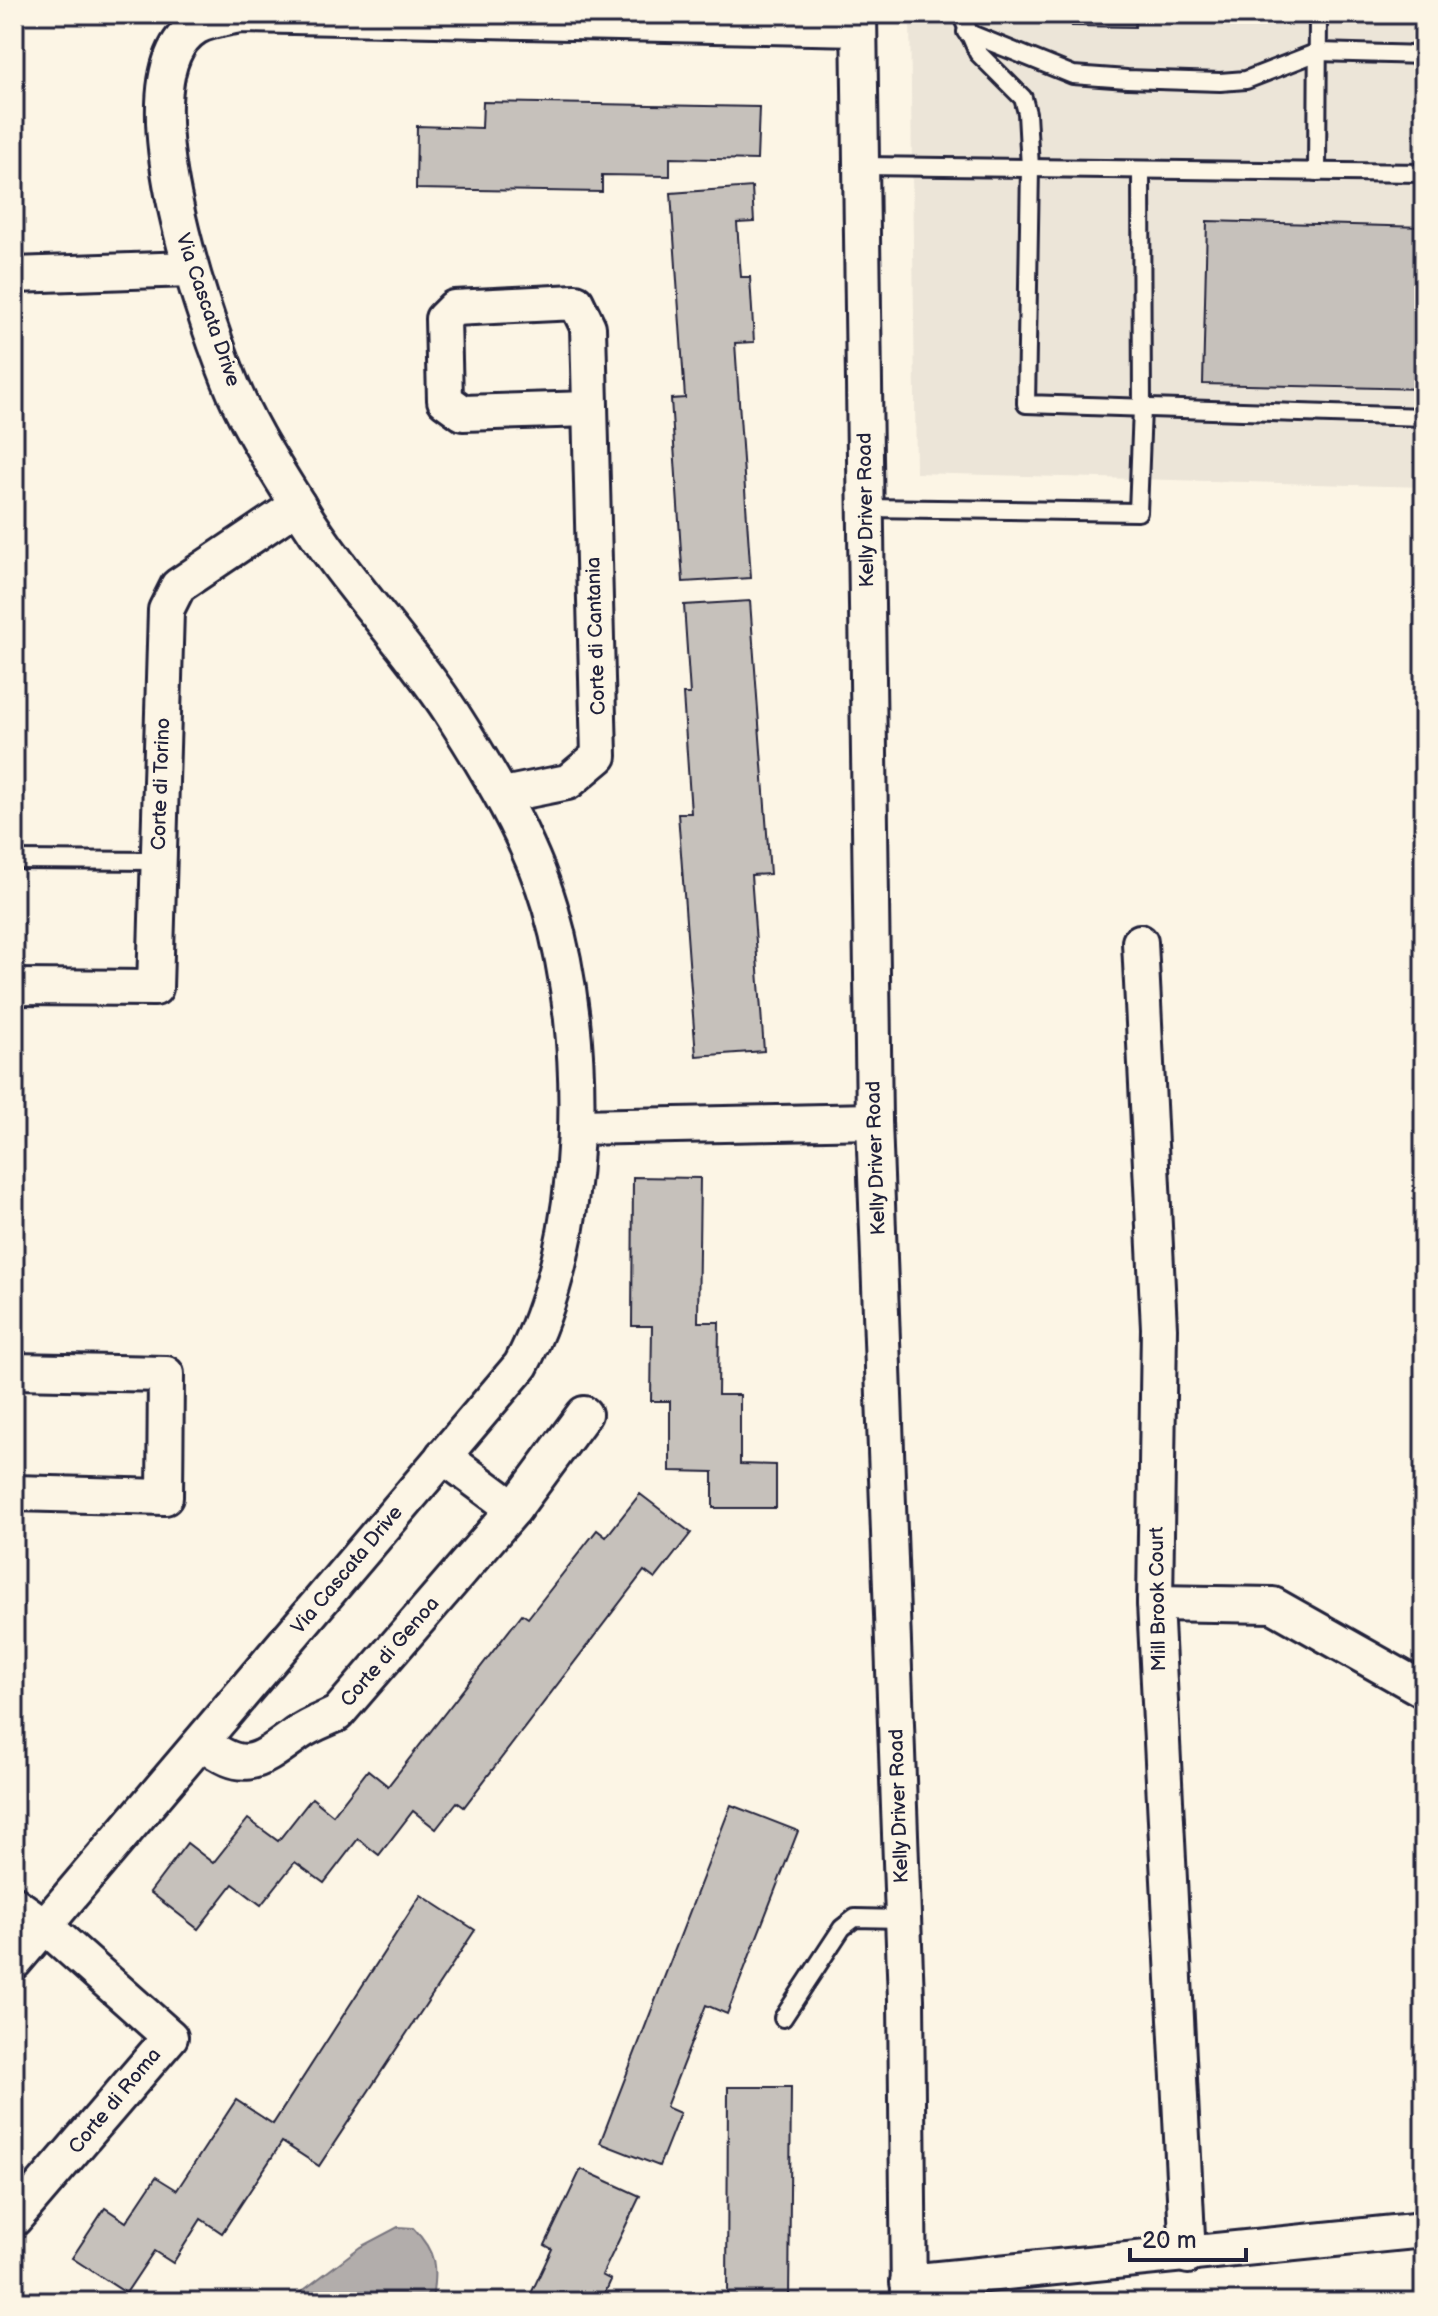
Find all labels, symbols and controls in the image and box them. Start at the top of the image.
street label: Via Cascata Drive [171,230,246,390]
street label: Kelly Driver Road [853,432,879,588]
street label: Corte di Cantania [581,556,611,716]
street label: Corte di Torino [147,717,175,851]
street label: Kelly Driver Road [861,1080,891,1236]
street label: Via Cascata Drive [286,1501,408,1639]
street label: Mill Brook Court [1145,1526,1171,1672]
street label: Corte di Genoa [336,1592,444,1712]
street label: Kelly Driver Road [884,1728,914,1884]
street label: Corte di Roma [64,2043,166,2159]
scale bar [1130,2212,1246,2262]
text: 20 m [1142,2226,1197,2255]

